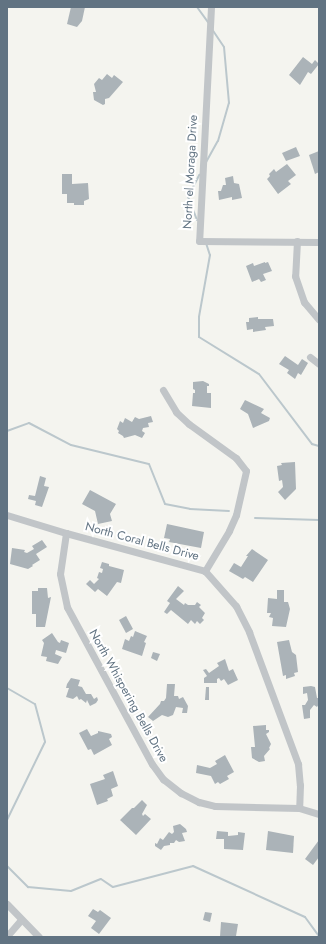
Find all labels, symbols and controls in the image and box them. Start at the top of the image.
street label: North el Moraga Drive [181,115,201,229]
street label: North Coral Bells Drive [83,520,201,564]
street label: North Whispering Bells Drive [85,627,171,765]

